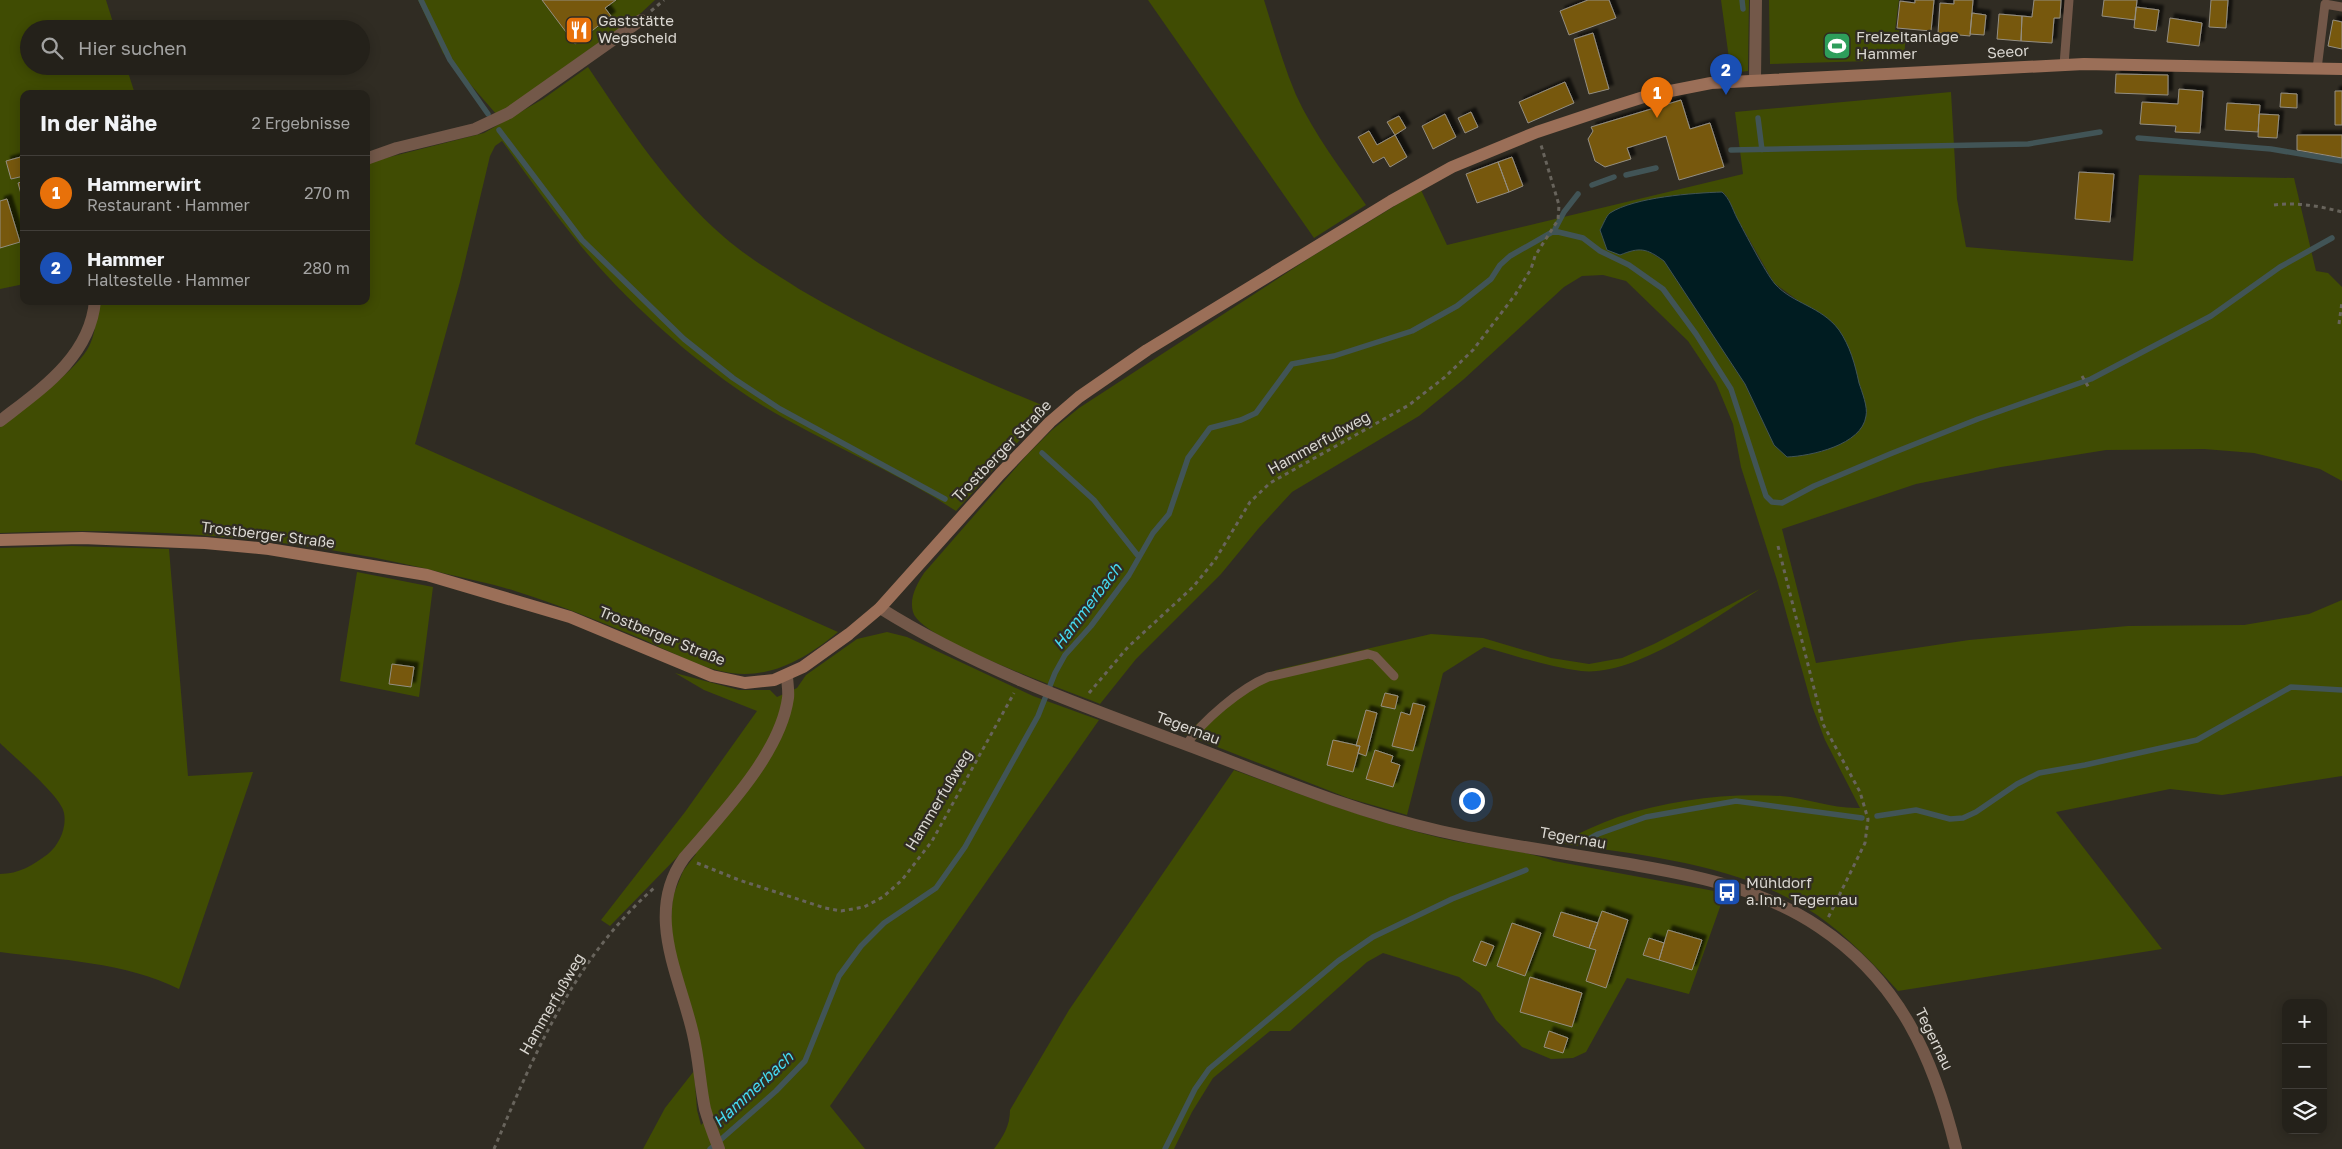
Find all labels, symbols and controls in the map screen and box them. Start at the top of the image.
place label: Gaststätte Wegscheid [598,11,677,46]
restaurant icon: Gaststätte Wegscheid [564,15,594,45]
search box [20,20,370,75]
place label: Freizeitanlage Hammer [1856,27,1959,62]
sports icon: Freizeitanlage Hammer [1822,31,1852,61]
icon: search [38,34,66,62]
text: Hier suchen [78,36,187,59]
street label: Seeor [1986,41,2030,61]
pin: 2 [1710,54,1742,95]
pin: 1 [1641,77,1673,118]
text: In der Nähe [40,110,157,136]
text: 2 Ergebnisse [252,113,350,133]
text: Hammerwirt [87,172,201,195]
text: 1 [52,183,60,203]
text: 270 m [304,183,350,203]
text: Restaurant · Hammer [87,195,250,215]
text: Hammer [87,247,164,270]
text: 2 [51,258,61,278]
text: 280 m [303,258,350,278]
text: Haltestelle · Hammer [87,270,250,290]
street label: Trostberger Straße [948,395,1055,505]
street label: Hammerfußweg [1264,407,1373,478]
street label: Trostberger Straße [200,517,336,551]
water label: Hammerbach [1048,558,1127,653]
street label: Trostberger Straße [597,602,728,669]
street label: Tegernau [1154,707,1223,748]
street label: Hammerfußweg [901,746,975,853]
your location [1459,788,1485,814]
street label: Tegernau [1539,822,1608,852]
place label: Mühldorf a.Inn, Tegernau [1746,873,1858,908]
bus stop icon: Mühldorf a.Inn, Tegernau [1712,877,1742,907]
street label: Hammerfußweg [515,950,588,1057]
map controls [2282,999,2327,1134]
button: + [2282,999,2327,1044]
street label: Tegernau [1912,1004,1958,1073]
button: − [2282,1044,2327,1089]
water label: Hammerbach [709,1046,798,1131]
button: layers [2282,1089,2327,1134]

